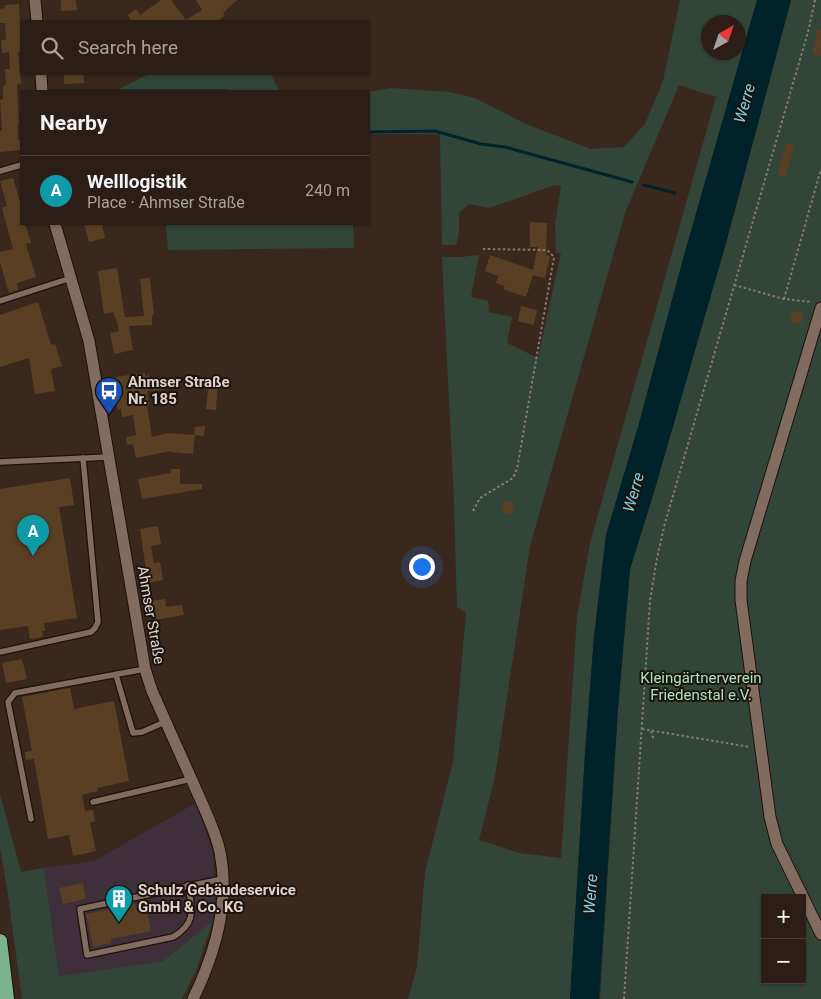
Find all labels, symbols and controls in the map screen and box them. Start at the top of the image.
north arrow [701,15,746,60]
search box [20,20,370,75]
icon: search [38,34,66,62]
text: Search here [78,36,178,59]
water label: Werre [730,81,759,125]
text: Nearby [40,111,107,135]
text: Welllogistik [87,170,187,193]
text: A [51,181,61,200]
text: 240 m [305,181,350,200]
text: Place · Ahmser Straße [87,193,245,212]
place label: Ahmser Straße Nr. 185 [128,373,230,408]
bus stop icon: Ahmser Straße Nr. 185 [94,376,124,415]
water label: Werre [619,470,648,514]
pin: A [17,515,49,556]
your location [409,554,435,580]
street label: Ahmser Straße [134,565,168,666]
park label: Kleingärtnerverein Friedenstal e.V. [640,669,762,704]
water label: Werre [580,873,601,915]
place label: Schulz Gebäudeservice GmbH & Co. KG [138,881,296,916]
building icon: Schulz Gebäudeservice GmbH & Co. KG [104,884,134,923]
map controls [761,894,806,984]
button: + [761,894,806,939]
button: − [761,939,806,984]

